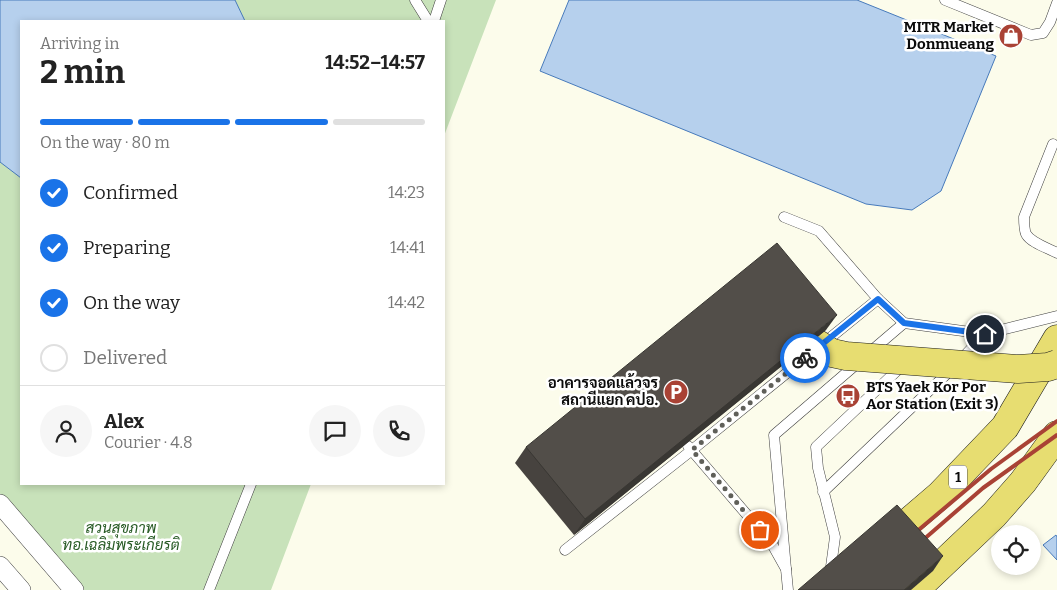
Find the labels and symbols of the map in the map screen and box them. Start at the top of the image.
place label: MITR Market Donmueang [903,18,994,53]
shop icon: MITR Market Donmueang [998,23,1024,49]
pin [964,313,1006,355]
courier [780,333,830,383]
place label: อาคารจอดแล้วจร สถานีแยก คปอ. [548,373,659,409]
place label: BTS Yaek Kor Por Aor Station (Exit 3) [866,378,999,413]
parking icon: อาคารจอดแล้วจร สถานีแยก คปอ. [663,379,689,405]
bus stop icon: BTS Yaek Kor Por Aor Station (Exit 3) [835,383,861,409]
road number: 1 [949,466,967,488]
pin [739,509,781,551]
park label: สวนสุขภาพ ทอ.เฉลิมพระเกียรติ [62,519,180,554]

